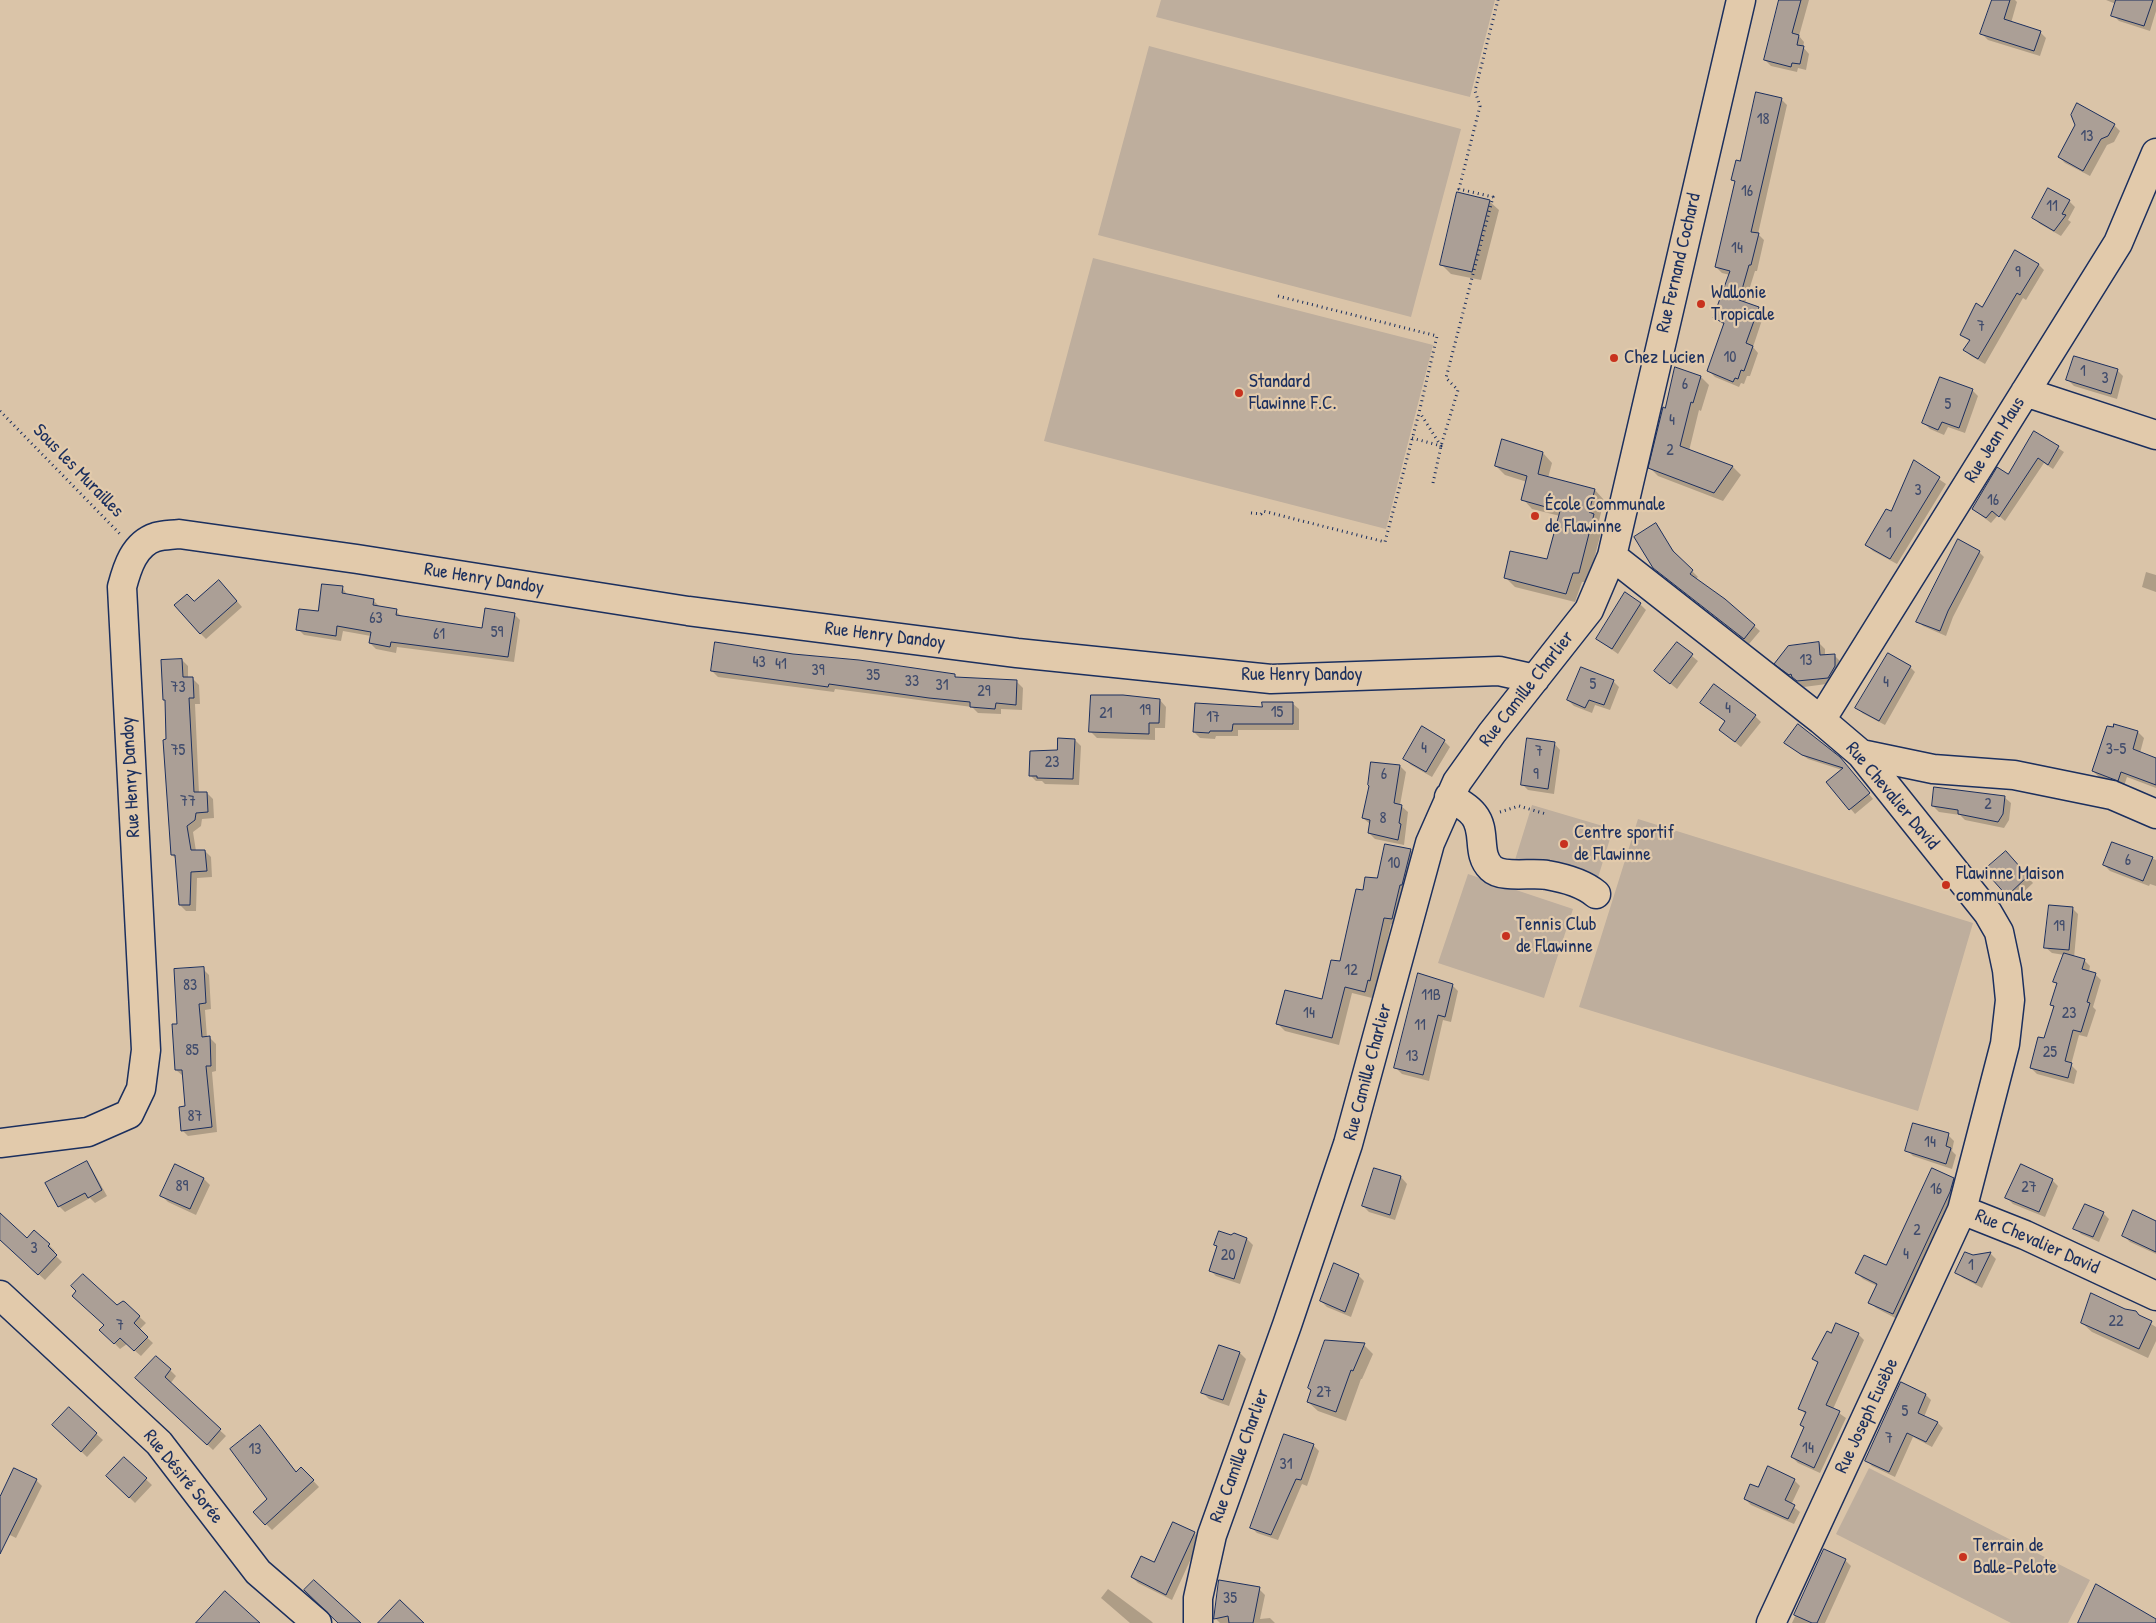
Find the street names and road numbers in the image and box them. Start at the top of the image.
street label: Rue Fernand Cochard [1652,191,1706,335]
street label: Rue Jean Maus [1960,393,2030,487]
street label: Sous les Murailles [28,420,128,522]
street label: Rue Henry Dandoy [422,558,546,600]
street label: Rue Henry Dandoy [824,617,946,655]
street label: Rue Camille Charlier [1475,627,1579,751]
street label: Rue Henry Dandoy [1241,664,1363,686]
street label: Rue Henry Dandoy [116,716,146,838]
street label: Rue Chevalier David [1840,738,1944,854]
street label: Rue Camille Charlier [1339,1001,1397,1143]
street label: Rue Chevalier David [1971,1204,2103,1280]
street label: Rue Joseph Eusèbe [1830,1355,1904,1477]
street label: Rue Camille Charlier [1205,1386,1275,1526]
street label: Rue Désiré Sorée [138,1425,228,1529]

